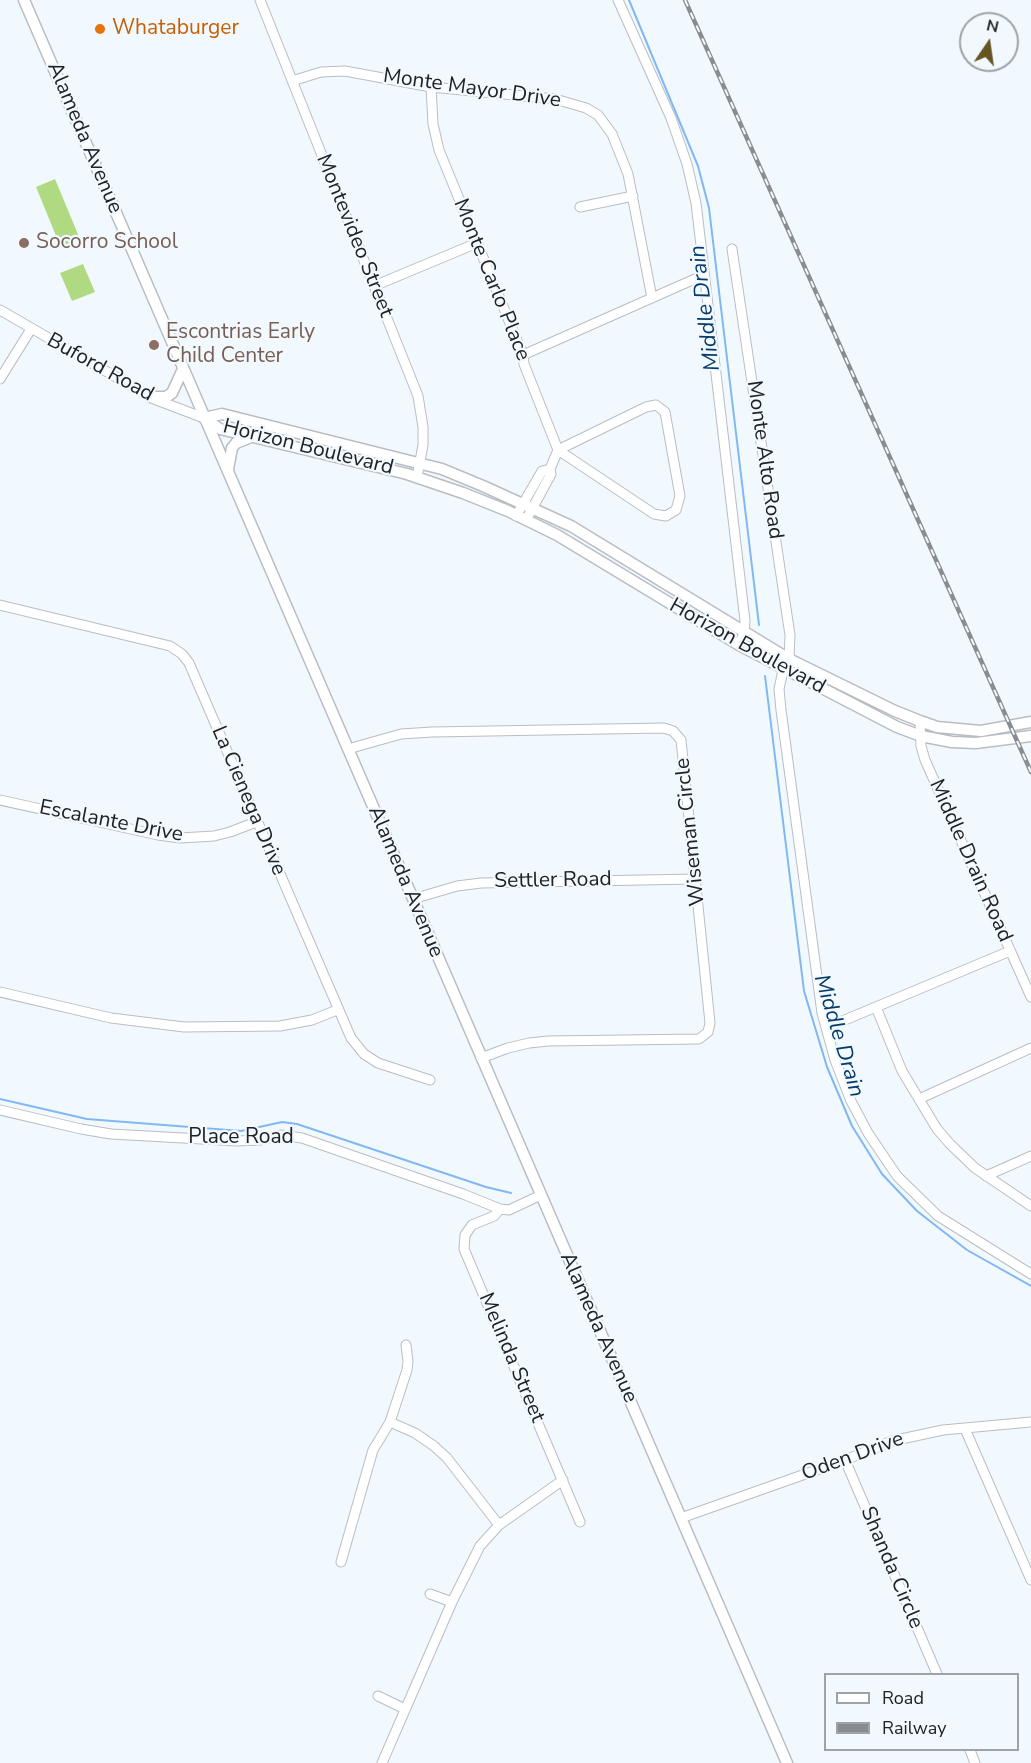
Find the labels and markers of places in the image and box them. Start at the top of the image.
place label: Whataburger [112,16,239,42]
marker: Whataburger [93,22,107,36]
place label: Socorro School [36,230,178,256]
marker: Socorro School [17,236,31,250]
place label: Escontrias Early Child Center [166,320,315,370]
marker: Escontrias Early Child Center [147,338,161,352]

